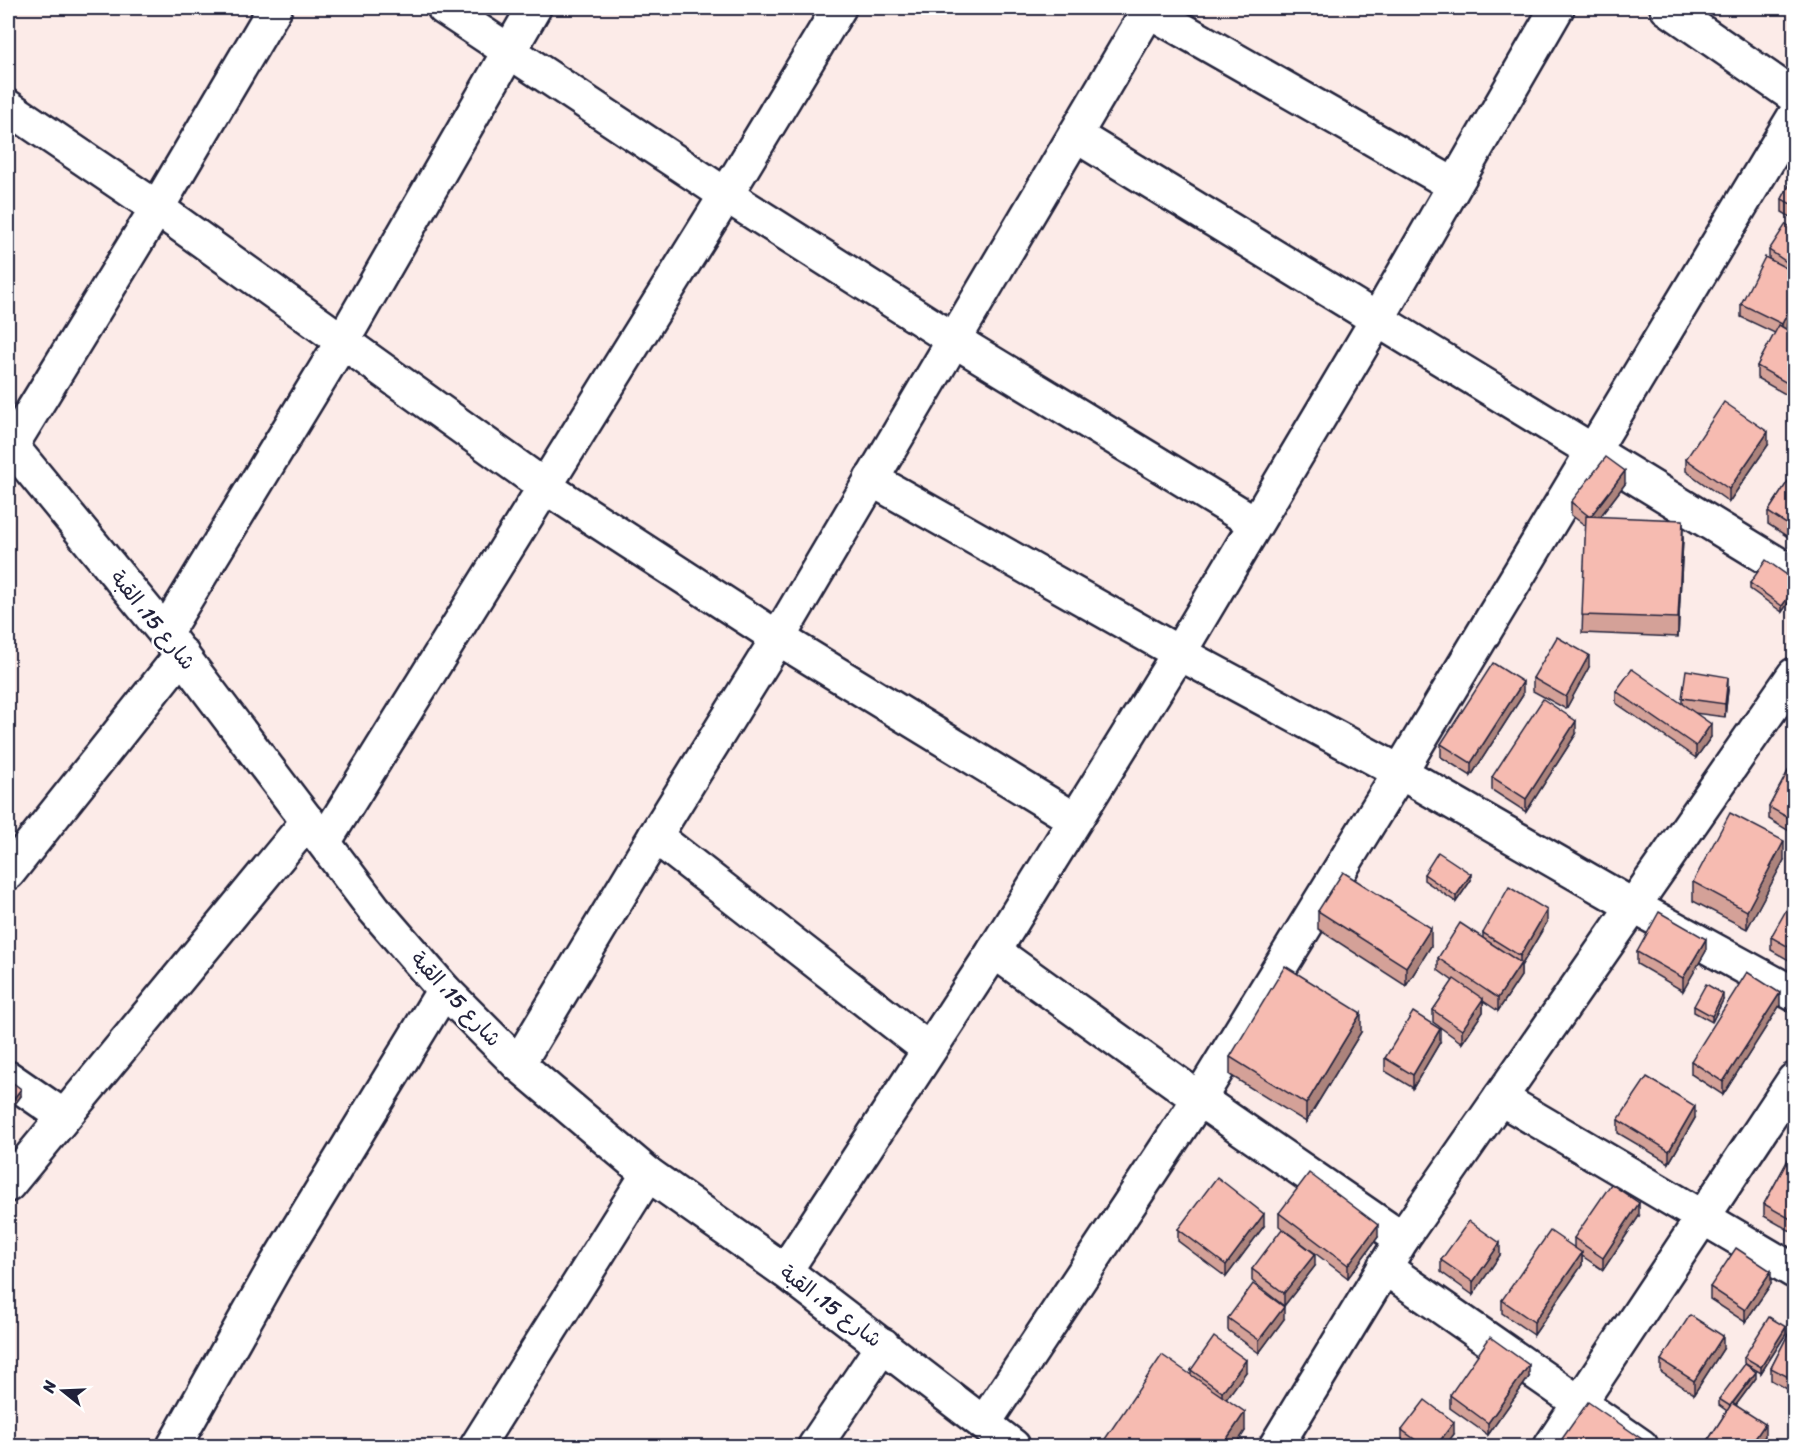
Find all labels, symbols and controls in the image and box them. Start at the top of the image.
street label: شارع 15، القبة [100,561,206,679]
street label: شارع 15، القبة [401,942,511,1056]
street label: شارع 15، القبة [771,1254,891,1358]
north arrow [33,1361,93,1421]
text: N [33,1376,65,1397]

